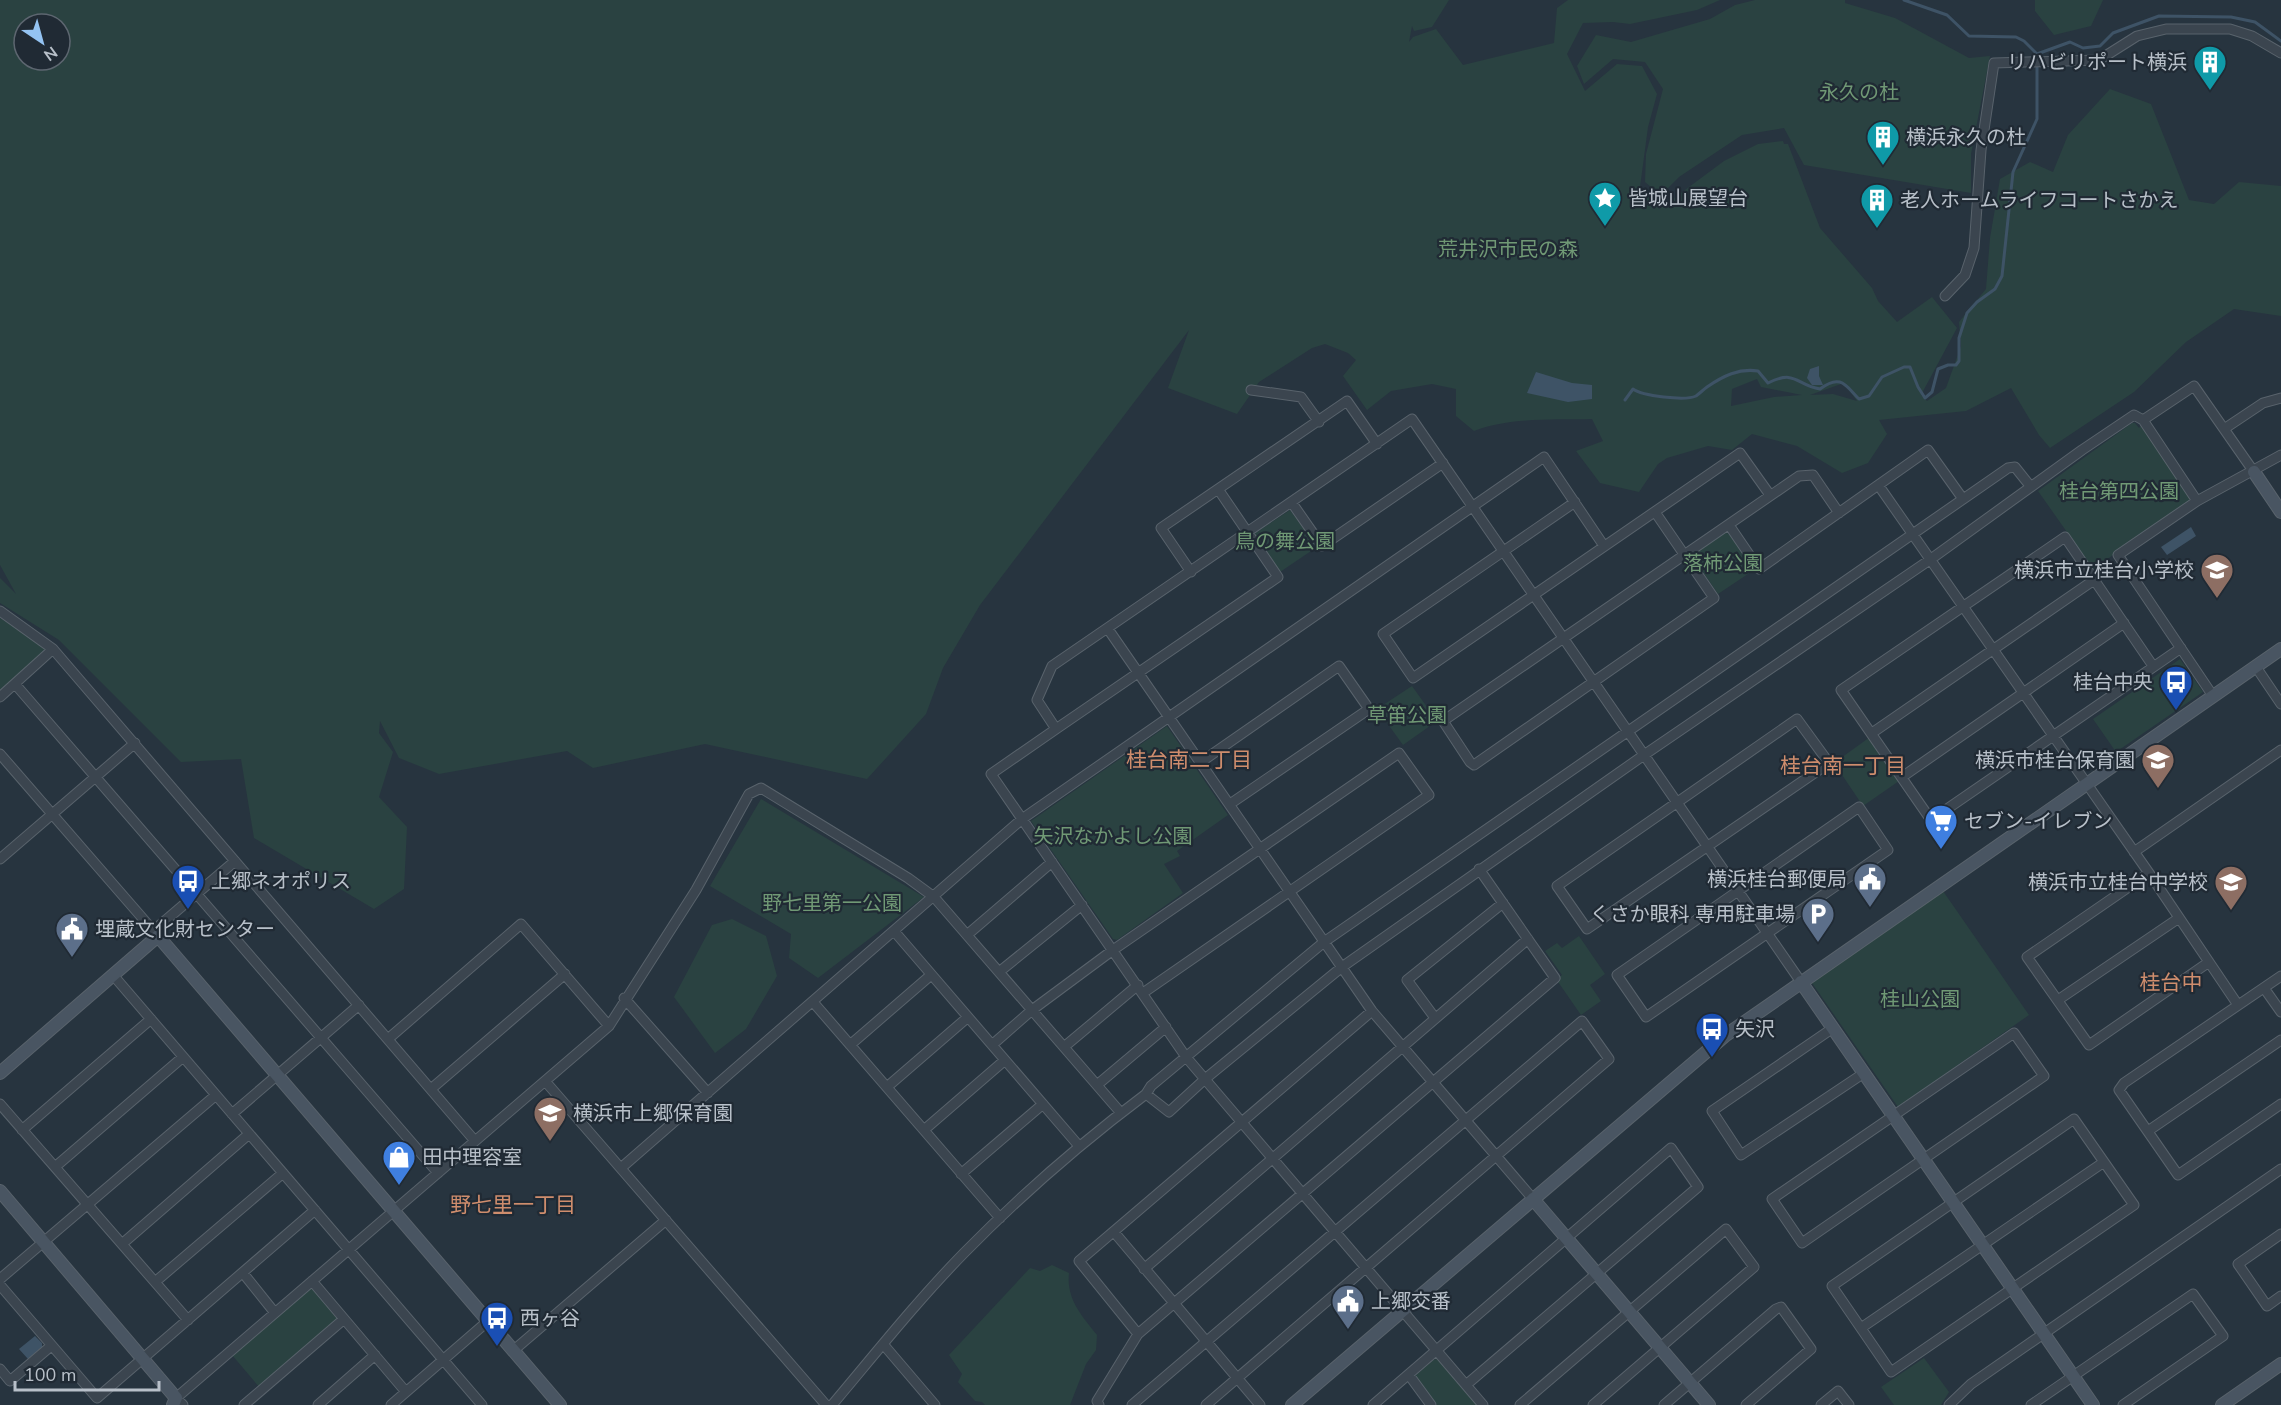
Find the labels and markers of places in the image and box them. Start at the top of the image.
building icon: リハビリポート横浜 [2192,44,2228,91]
place label: リハビリポート横浜 [2007,49,2187,76]
building icon: 横浜永久の杜 [1865,119,1901,166]
place label: 横浜永久の杜 [1906,124,2026,151]
place icon: 皆城山展望台 [1587,180,1623,227]
building icon: 老人ホームライフコートさかえ [1859,182,1895,229]
place label: 皆城山展望台 [1628,185,1748,212]
place label: 老人ホームライフコートさかえ [1900,187,2178,214]
school or university icon: 横浜市立桂台小学校 [2199,552,2235,599]
place label: 横浜市立桂台小学校 [2014,557,2194,584]
bus stop icon: 桂台中央 [2158,664,2194,711]
place label: 桂台中央 [2073,669,2153,696]
school or university icon: 横浜市桂台保育園 [2140,742,2176,789]
place label: 横浜市桂台保育園 [1975,747,2135,774]
supermarket icon: セブン-イレブン [1923,803,1959,850]
place label: セブン-イレブン [1964,808,2112,835]
public building icon: 横浜桂台郵便局 [1852,861,1888,908]
bus stop icon: 上郷ネオポリス [170,863,206,910]
school or university icon: 横浜市立桂台中学校 [2213,864,2249,911]
place label: 横浜桂台郵便局 [1707,866,1847,893]
place label: 上郷ネオポリス [211,868,351,895]
place label: 横浜市立桂台中学校 [2028,869,2208,896]
parking icon: くさか眼科 専用駐車場 [1800,896,1836,943]
place label: くさか眼科 専用駐車場 [1590,901,1795,928]
public building icon: 埋蔵文化財センター [54,911,90,958]
place label: 埋蔵文化財センター [95,916,275,943]
bus stop icon: 矢沢 [1694,1011,1730,1058]
place label: 矢沢 [1735,1016,1775,1043]
school or university icon: 横浜市上郷保育園 [532,1095,568,1142]
place label: 横浜市上郷保育園 [573,1100,733,1127]
shop icon: 田中理容室 [381,1139,417,1186]
place label: 田中理容室 [422,1144,522,1171]
public building icon: 上郷交番 [1330,1283,1366,1330]
place label: 上郷交番 [1371,1288,1451,1315]
bus stop icon: 西ヶ谷 [479,1300,515,1347]
place label: 西ヶ谷 [520,1305,580,1332]

